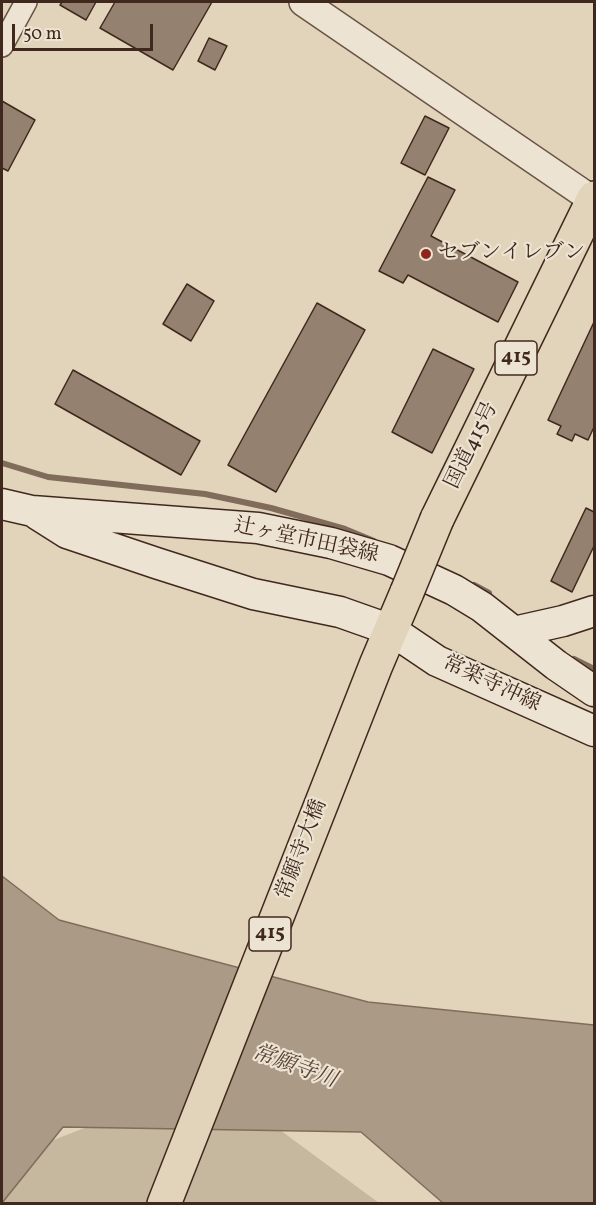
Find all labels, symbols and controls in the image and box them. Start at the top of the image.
scale bar [15,12,156,50]
text: 50 m [23,22,62,47]
place label: セブンイレブン [438,241,585,267]
marker: セブンイレブン [419,247,433,261]
road number: 415 [495,341,537,375]
street label: 国道415号 [441,398,505,494]
street label: 辻ヶ堂市田袋線 [231,514,381,570]
street label: 常楽寺沖線 [438,651,544,719]
street label: 常願寺大橋 [272,796,334,904]
road number: 415 [249,917,291,951]
water label: 常願寺川 [248,1041,340,1095]

